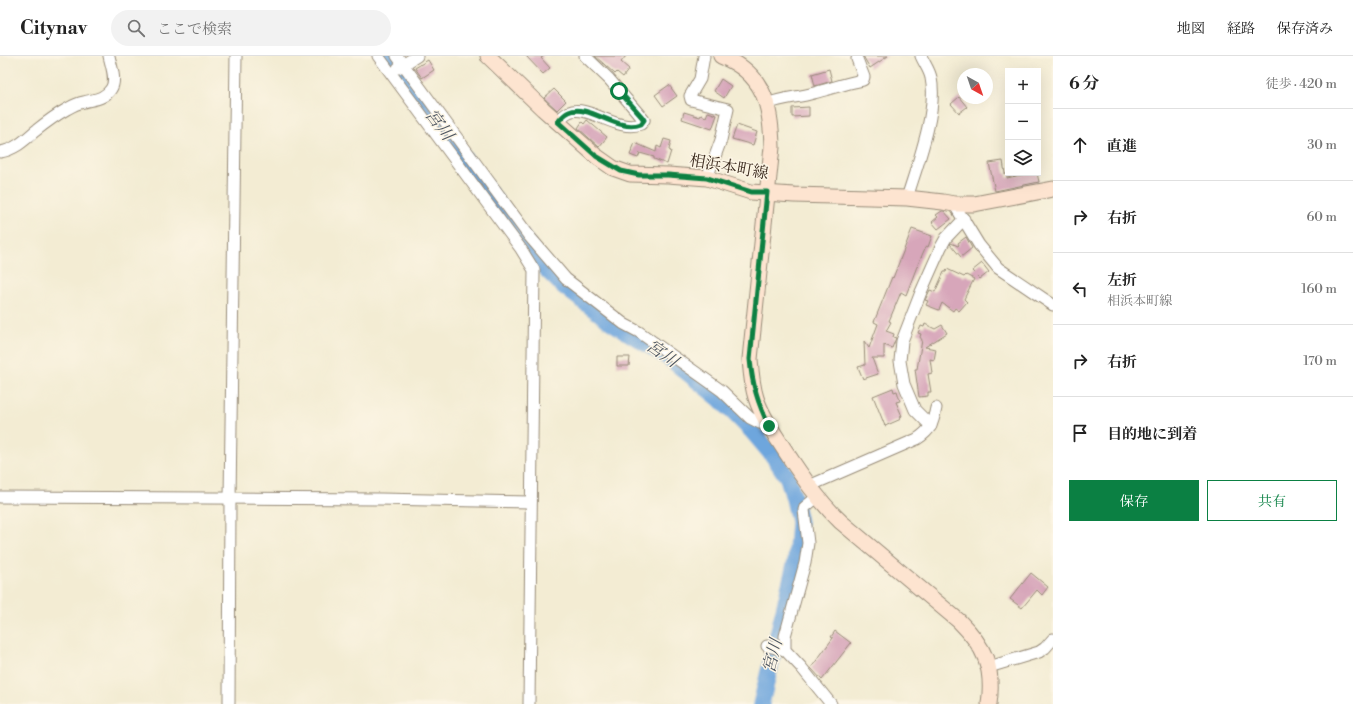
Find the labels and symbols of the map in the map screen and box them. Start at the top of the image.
north arrow [957,68,993,104]
route start [610,82,628,100]
water label: 宮川 [420,105,459,147]
street label: 相浜本町線 [688,150,770,184]
water label: 宮川 [642,335,684,374]
route end [760,417,778,435]
water label: 宮川 [758,635,788,675]

